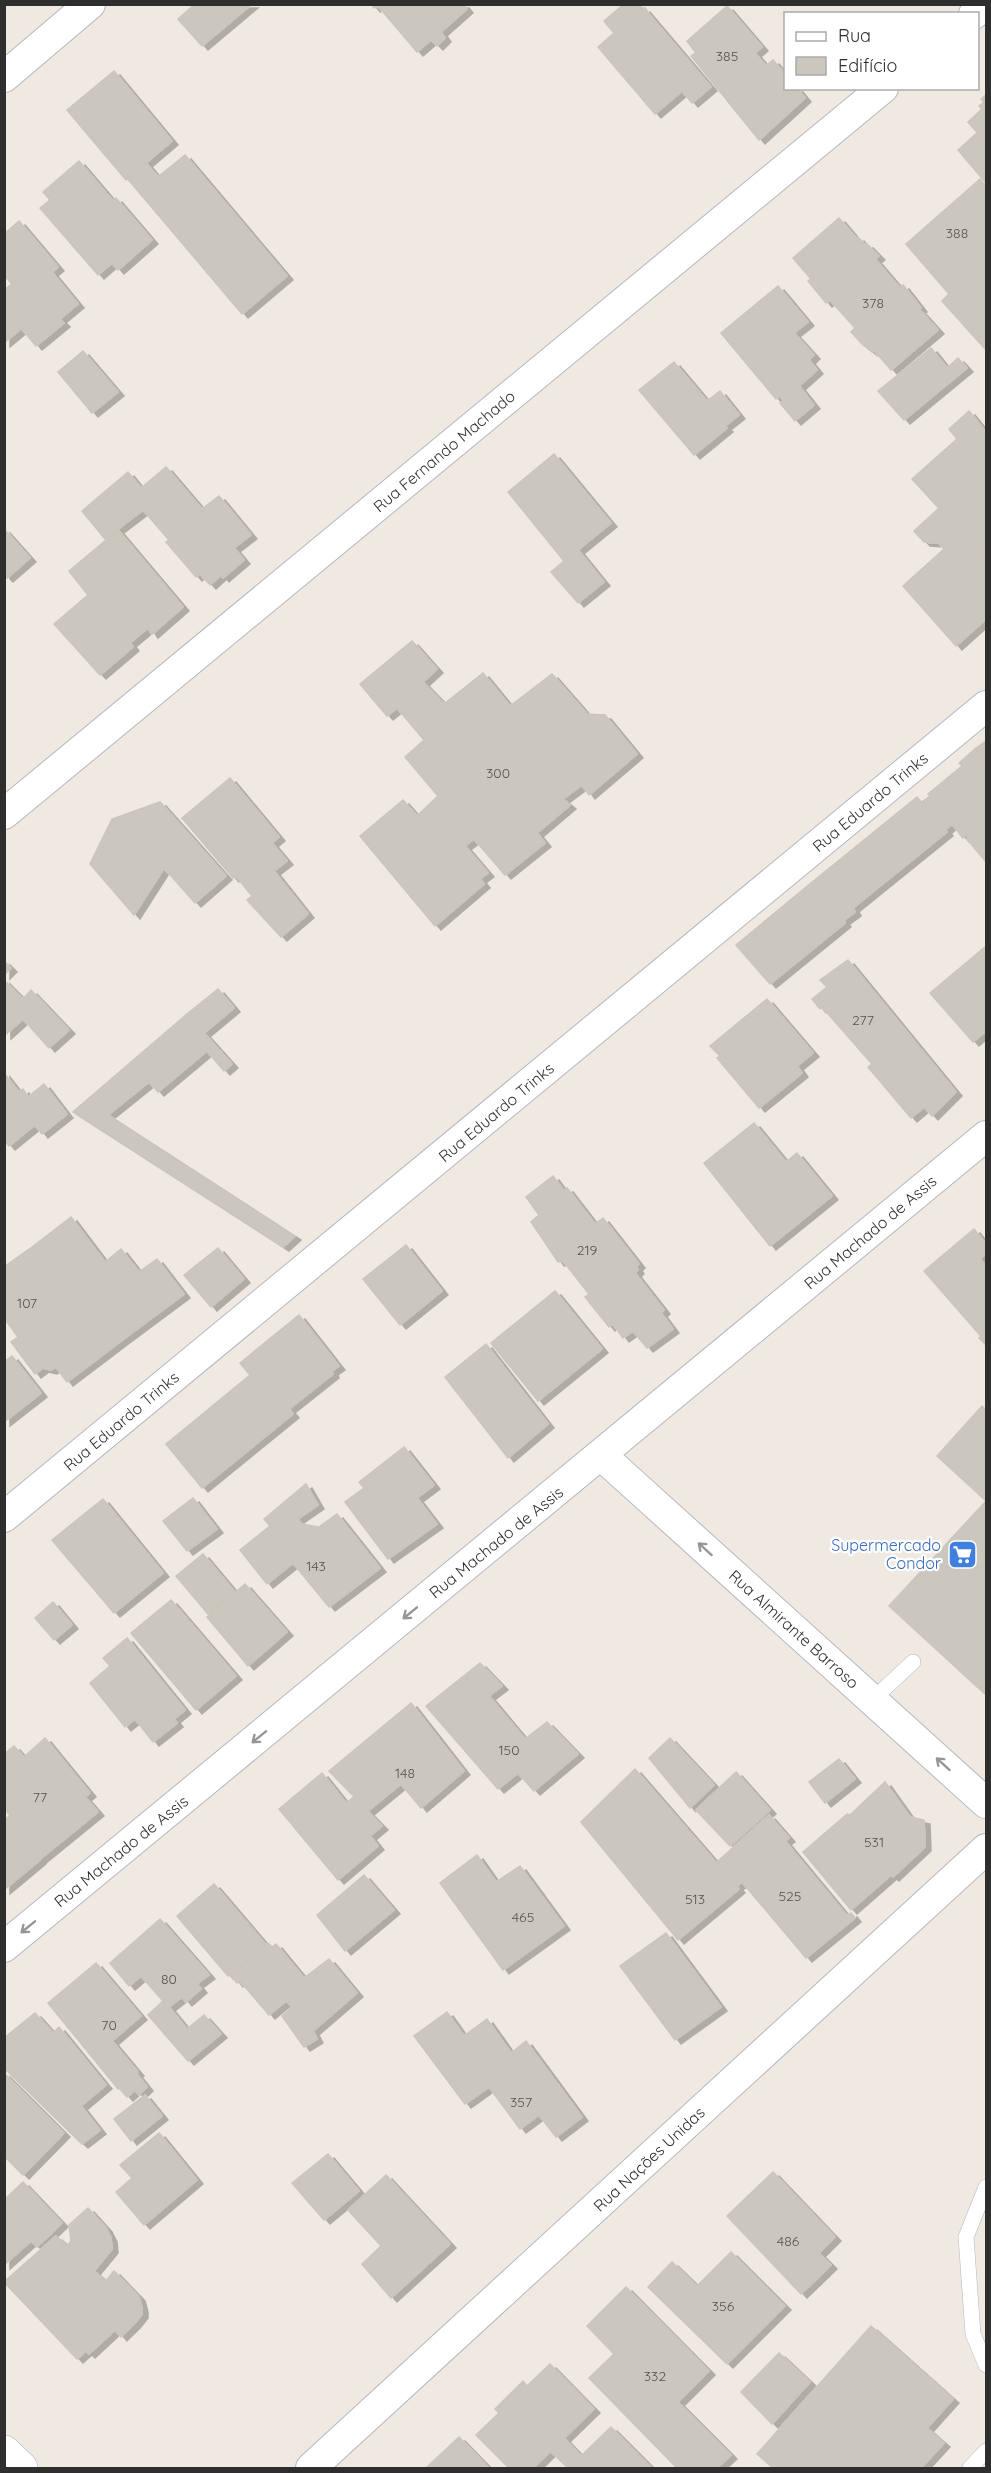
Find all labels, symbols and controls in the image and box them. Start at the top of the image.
legend [784,12,979,90]
text: Rua [838,24,871,47]
house number: 385 [716,47,738,65]
text: Edifício [838,54,897,77]
house number: 388 [946,224,968,242]
house number: 378 [862,294,884,312]
street label: Rua Fernando Machado [369,386,519,516]
street label: Rua Eduardo Trinks [808,748,932,856]
house number: 300 [486,764,510,782]
house number: 277 [852,1011,874,1029]
street label: Rua Eduardo Trinks [434,1058,558,1166]
street label: Rua Machado de Assis [800,1171,940,1293]
house number: 219 [577,1241,598,1259]
house number: 107 [17,1294,37,1312]
street label: Rua Eduardo Trinks [59,1367,183,1475]
street label: Rua Machado de Assis [425,1482,567,1602]
place label: Supermercado Condor [831,1535,941,1573]
supermarket icon: Supermercado Condor [946,1538,978,1570]
one-way arrow [698,1542,713,1556]
house number: 143 [306,1557,326,1575]
street label: Rua Almirante Barroso [725,1565,863,1693]
one-way arrow [402,1606,418,1619]
one-way arrow [251,1730,267,1743]
house number: 150 [498,1741,520,1759]
one-way arrow [936,1757,951,1771]
house number: 148 [395,1764,415,1782]
house number: 77 [33,1788,47,1806]
street label: Rua Machado de Assis [50,1791,192,1911]
house number: 531 [864,1833,884,1851]
house number: 525 [778,1887,802,1905]
house number: 513 [685,1890,705,1908]
house number: 465 [512,1908,534,1926]
one-way arrow [20,1921,36,1934]
house number: 80 [161,1970,177,1988]
house number: 70 [101,2016,117,2034]
house number: 357 [510,2093,532,2111]
street label: Rua Nações Unidas [589,2102,709,2216]
house number: 486 [777,2232,800,2250]
house number: 356 [712,2297,735,2315]
house number: 332 [644,2367,666,2385]

